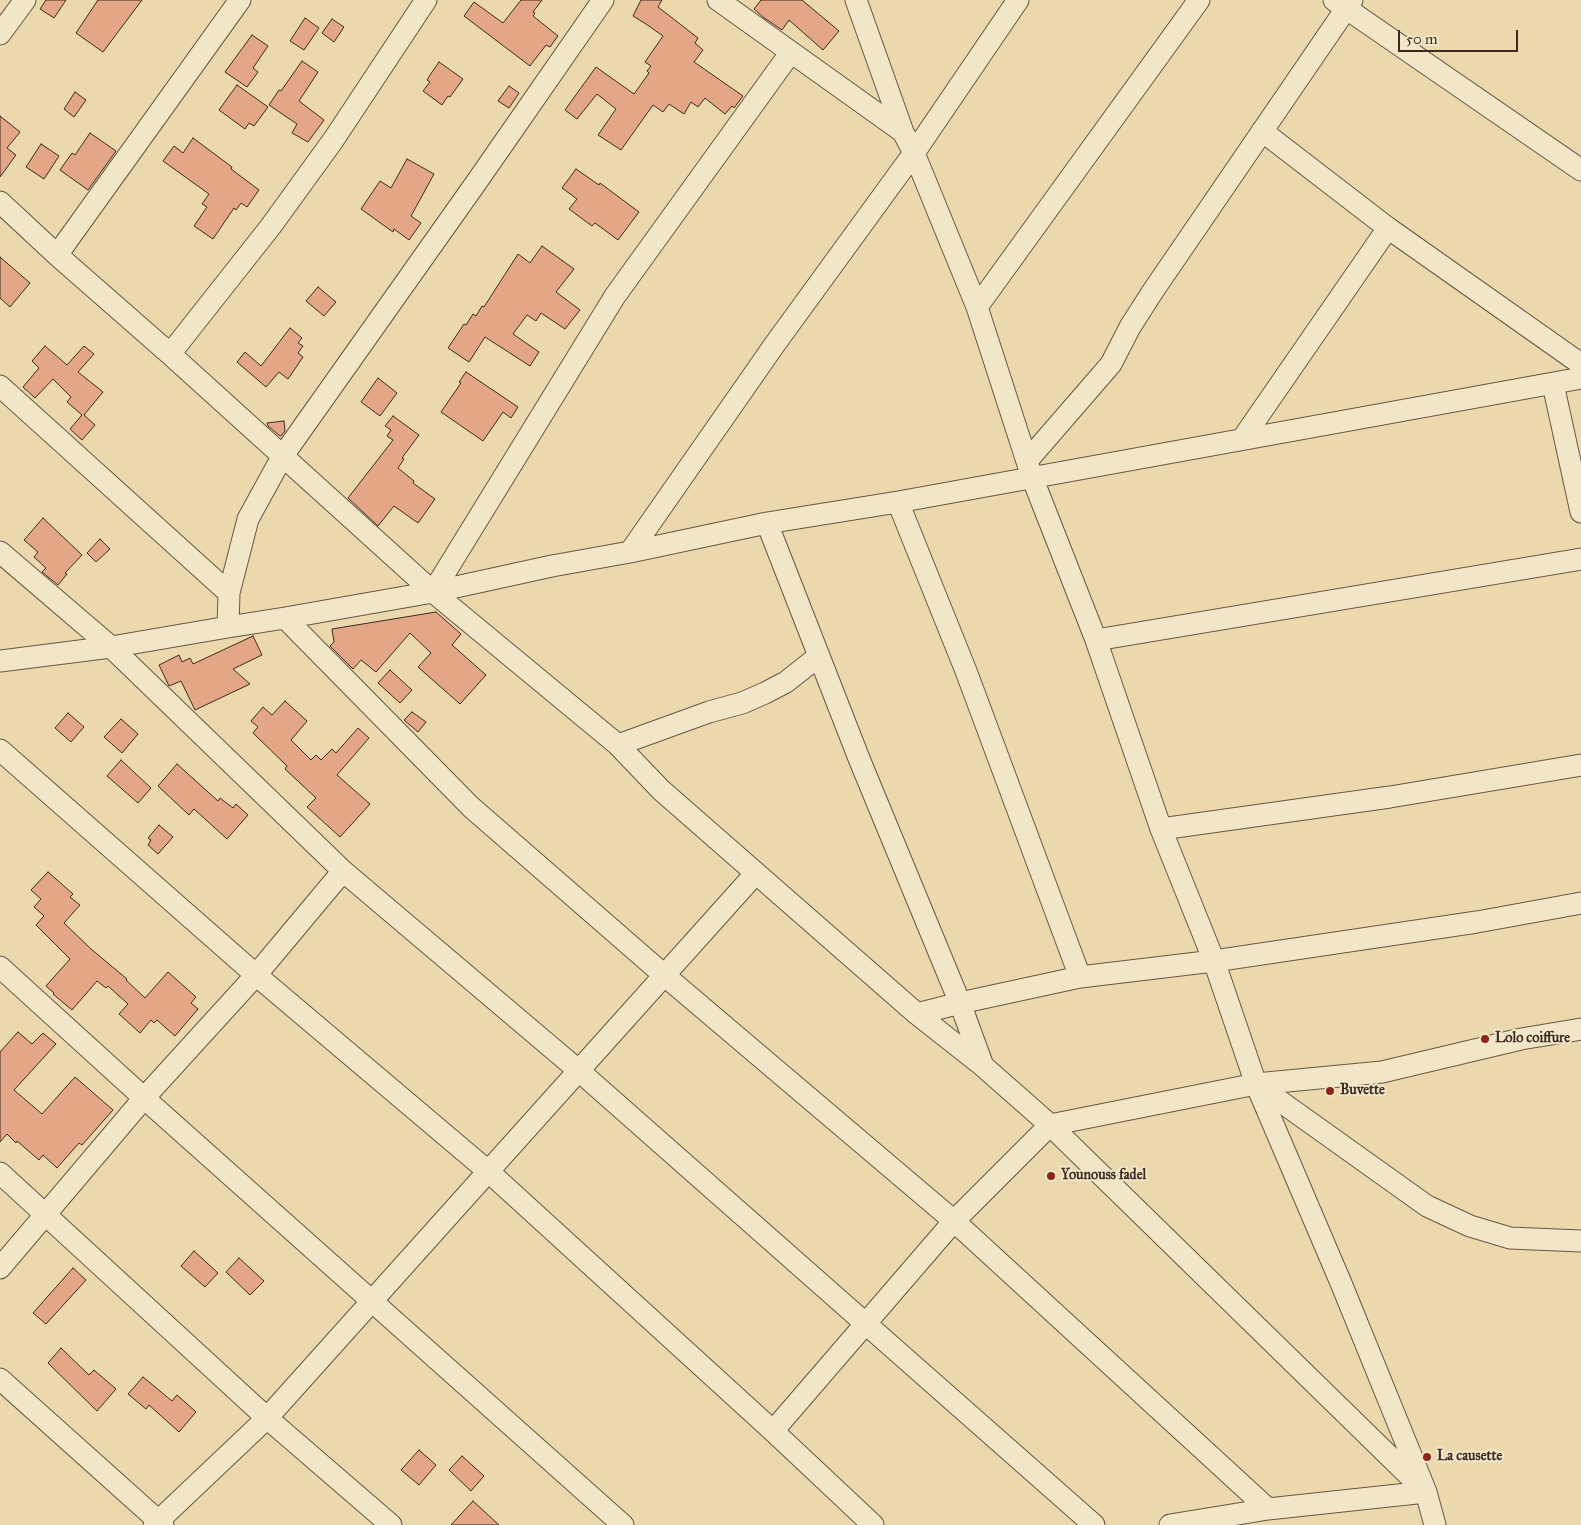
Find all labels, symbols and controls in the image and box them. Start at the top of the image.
scale bar [1401,20,1521,52]
text: 50 m [1406,30,1438,48]
place label: Lolo coiffure [1495,1031,1570,1047]
marker: Lolo coiffure [1479,1033,1491,1045]
place label: Buvette [1340,1083,1385,1099]
marker: Buvette [1324,1085,1336,1097]
place label: Younouss fadel [1061,1168,1146,1184]
marker: Younouss fadel [1045,1170,1057,1182]
place label: La causette [1437,1449,1502,1465]
marker: La causette [1421,1451,1433,1463]

